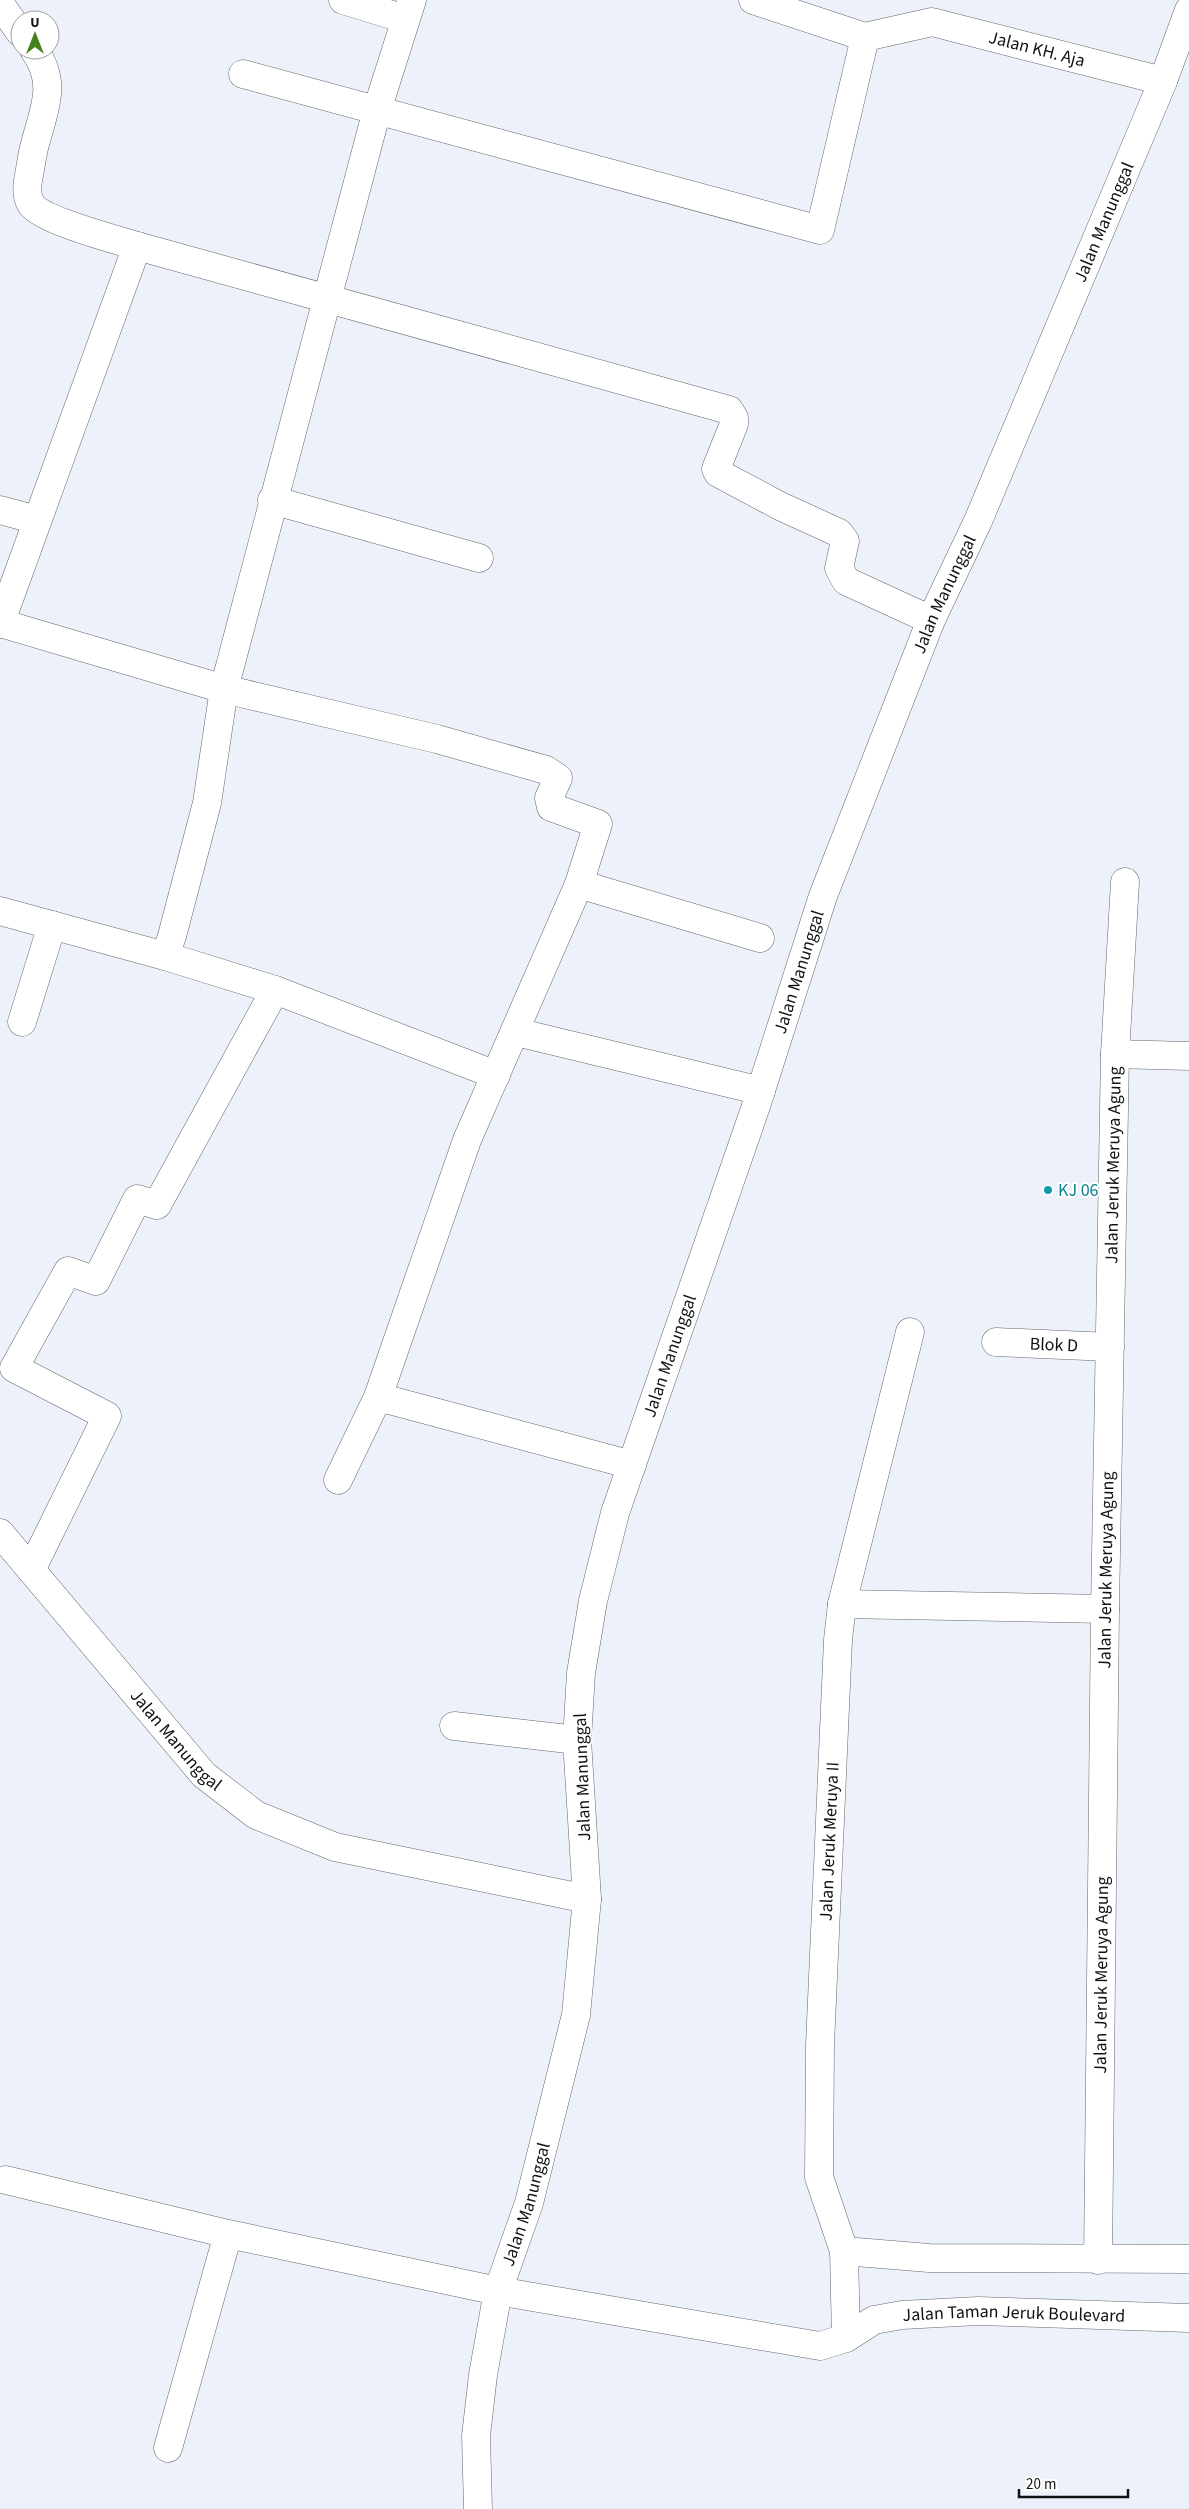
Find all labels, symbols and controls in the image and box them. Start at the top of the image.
north arrow [10,10,60,60]
text: U [30,13,40,33]
street label: Jalan KH. Aja [986,25,1088,74]
street label: Jalan Manunggal [1068,158,1141,286]
street label: Jalan Manunggal [907,531,983,657]
street label: Jalan Manunggal [768,907,831,1037]
street label: Jalan Jeruk Meruya Agung [1099,1066,1128,1264]
place label: KJ 06 [1058,1178,1099,1203]
marker: KJ 06 [1042,1184,1054,1196]
street label: Jalan Manunggal [637,1291,703,1420]
street label: Blok D [1029,1331,1079,1359]
street label: Jalan Jeruk Meruya Agung [1092,1471,1120,1669]
street label: Jalan Manunggal [124,1684,227,1797]
street label: Jalan Manunggal [568,1713,597,1841]
street label: Jalan Jeruk Meruya II [814,1761,846,1921]
street label: Jalan Jeruk Meruya Agung [1088,1876,1115,2074]
street label: Jalan Manunggal [496,2140,557,2270]
street label: Jalan Taman Jeruk Boulevard [902,2299,1126,2329]
scale bar [1019,2466,1128,2498]
text: 20 m [1026,2474,1056,2495]

